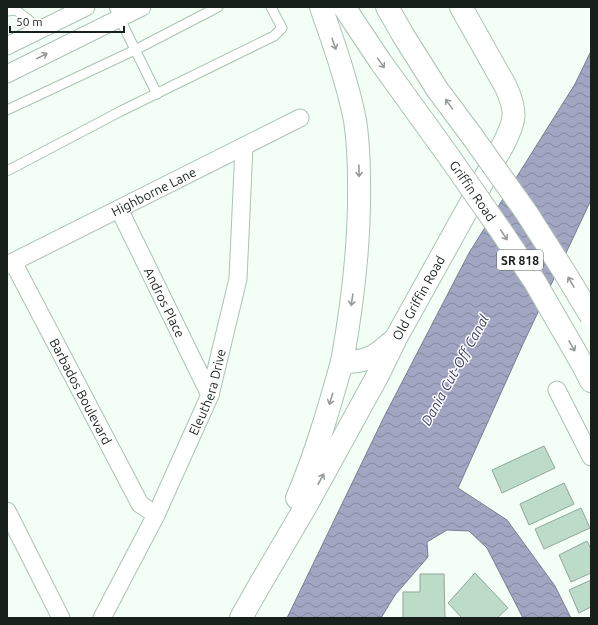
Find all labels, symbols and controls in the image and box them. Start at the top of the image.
scale bar [10,8,124,34]
text: 50 m [16,15,43,28]
one-way arrow [331,37,338,50]
one-way arrow [36,52,48,59]
one-way arrow [377,57,385,68]
one-way arrow [445,99,453,110]
street label: Griffin Road [447,158,499,224]
street label: Highborne Lane [109,164,198,219]
one-way arrow [355,164,363,177]
one-way arrow [500,230,509,241]
road number: SR 818 [497,250,543,270]
street label: Old Griffin Road [389,253,447,343]
street label: Andros Place [142,265,188,340]
one-way arrow [567,277,575,288]
one-way arrow [348,294,356,307]
water label: Dania Cut-Off Canal [418,312,492,428]
street label: Barbados Boulevard [47,336,114,447]
one-way arrow [568,340,576,352]
street label: Eleuthera Drive [186,347,228,437]
one-way arrow [327,393,334,406]
one-way arrow [317,473,325,485]

